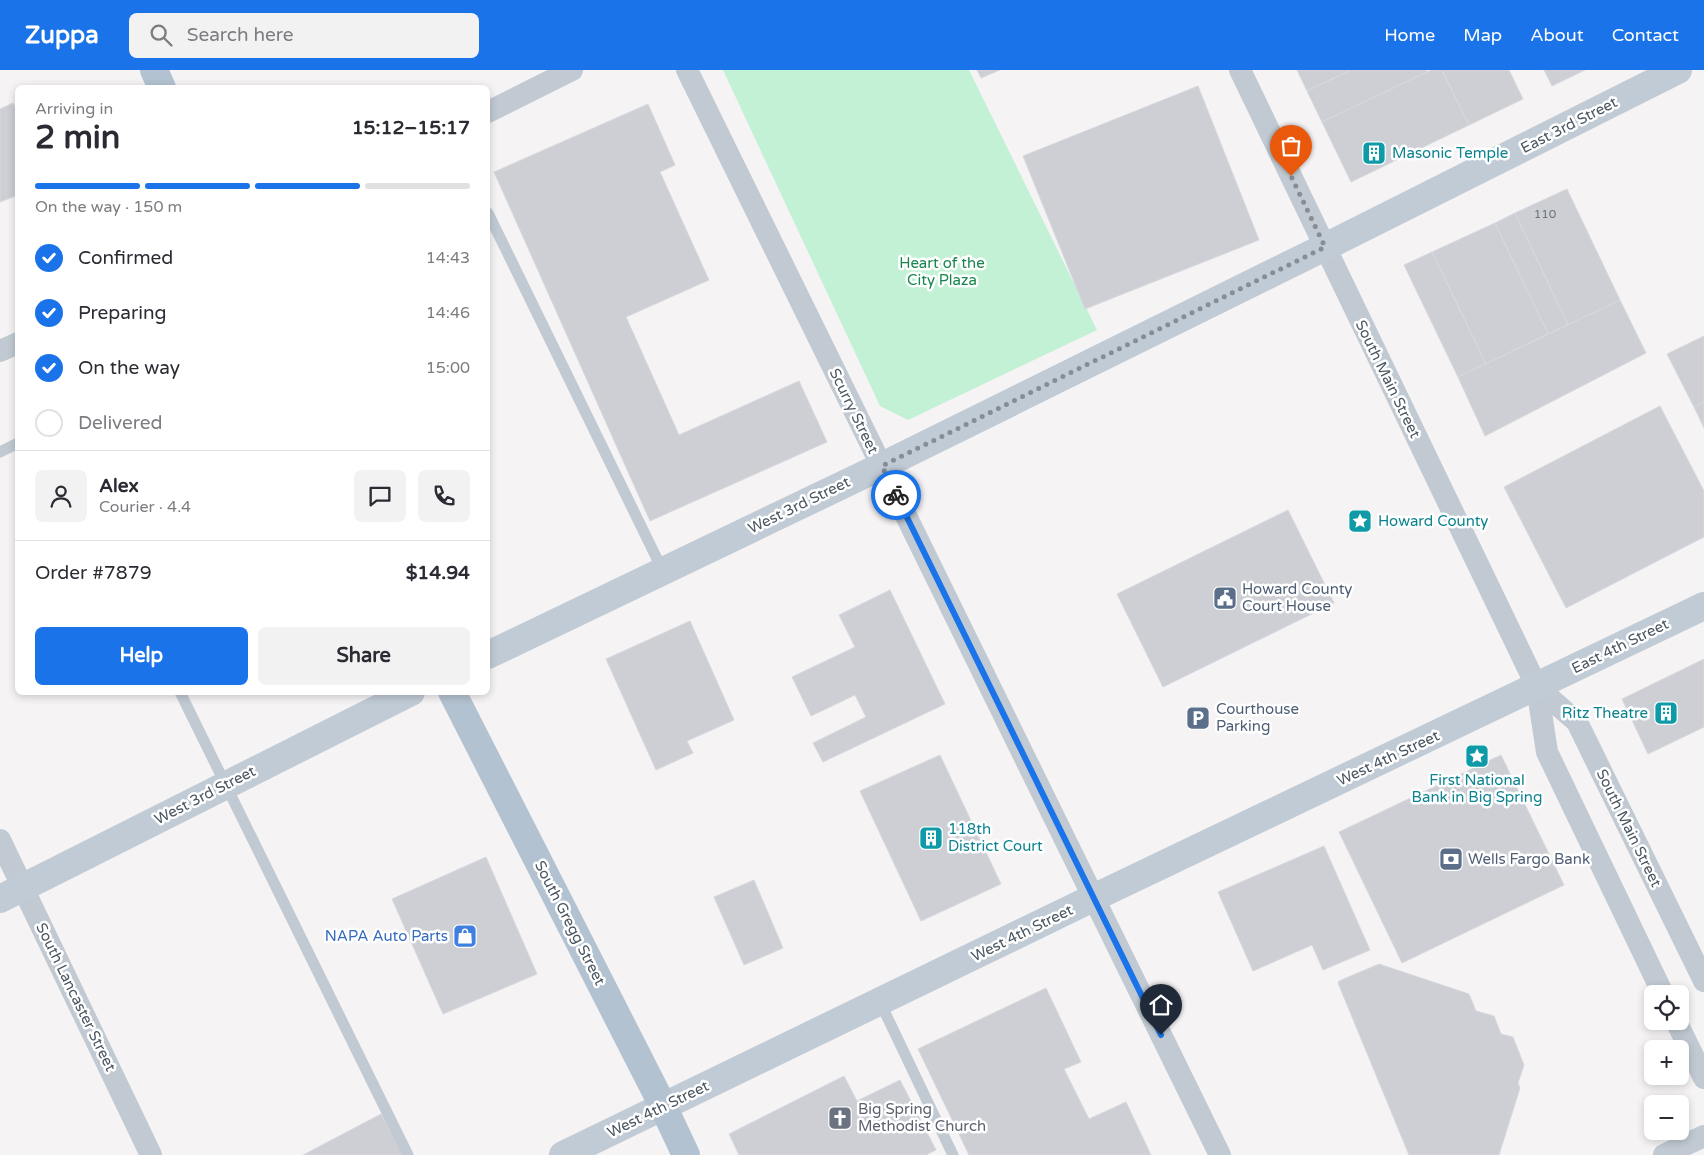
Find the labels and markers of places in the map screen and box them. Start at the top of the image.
pin [1270,125,1312,176]
building icon: Masonic Temple [1361,140,1387,166]
place label: Masonic Temple [1392,144,1508,162]
place icon: Howard County [1347,508,1373,534]
place label: Howard County [1378,512,1488,530]
place label: Howard County Court House [1242,580,1352,615]
public building icon: Howard County Court House [1212,585,1238,611]
place label: Courthouse Parking [1216,700,1299,735]
building icon: Ritz Theatre [1653,700,1679,726]
place label: Ritz Theatre [1562,704,1648,722]
parking icon: Courthouse Parking [1185,705,1211,731]
place icon: First National Bank in Big Spring [1464,743,1490,769]
place label: First National Bank in Big Spring [1412,771,1542,806]
place label: 118th District Court [948,820,1043,855]
building icon: 118th District Court [918,825,944,851]
bank icon: Wells Fargo Bank [1438,846,1464,872]
place label: Wells Fargo Bank [1468,850,1590,868]
shop icon: NAPA Auto Parts [452,923,478,949]
place label: NAPA Auto Parts [325,927,448,945]
pin [1140,984,1182,1035]
place label: Big Spring Methodist Church [858,1100,986,1135]
church icon: Big Spring Methodist Church [827,1105,853,1131]

